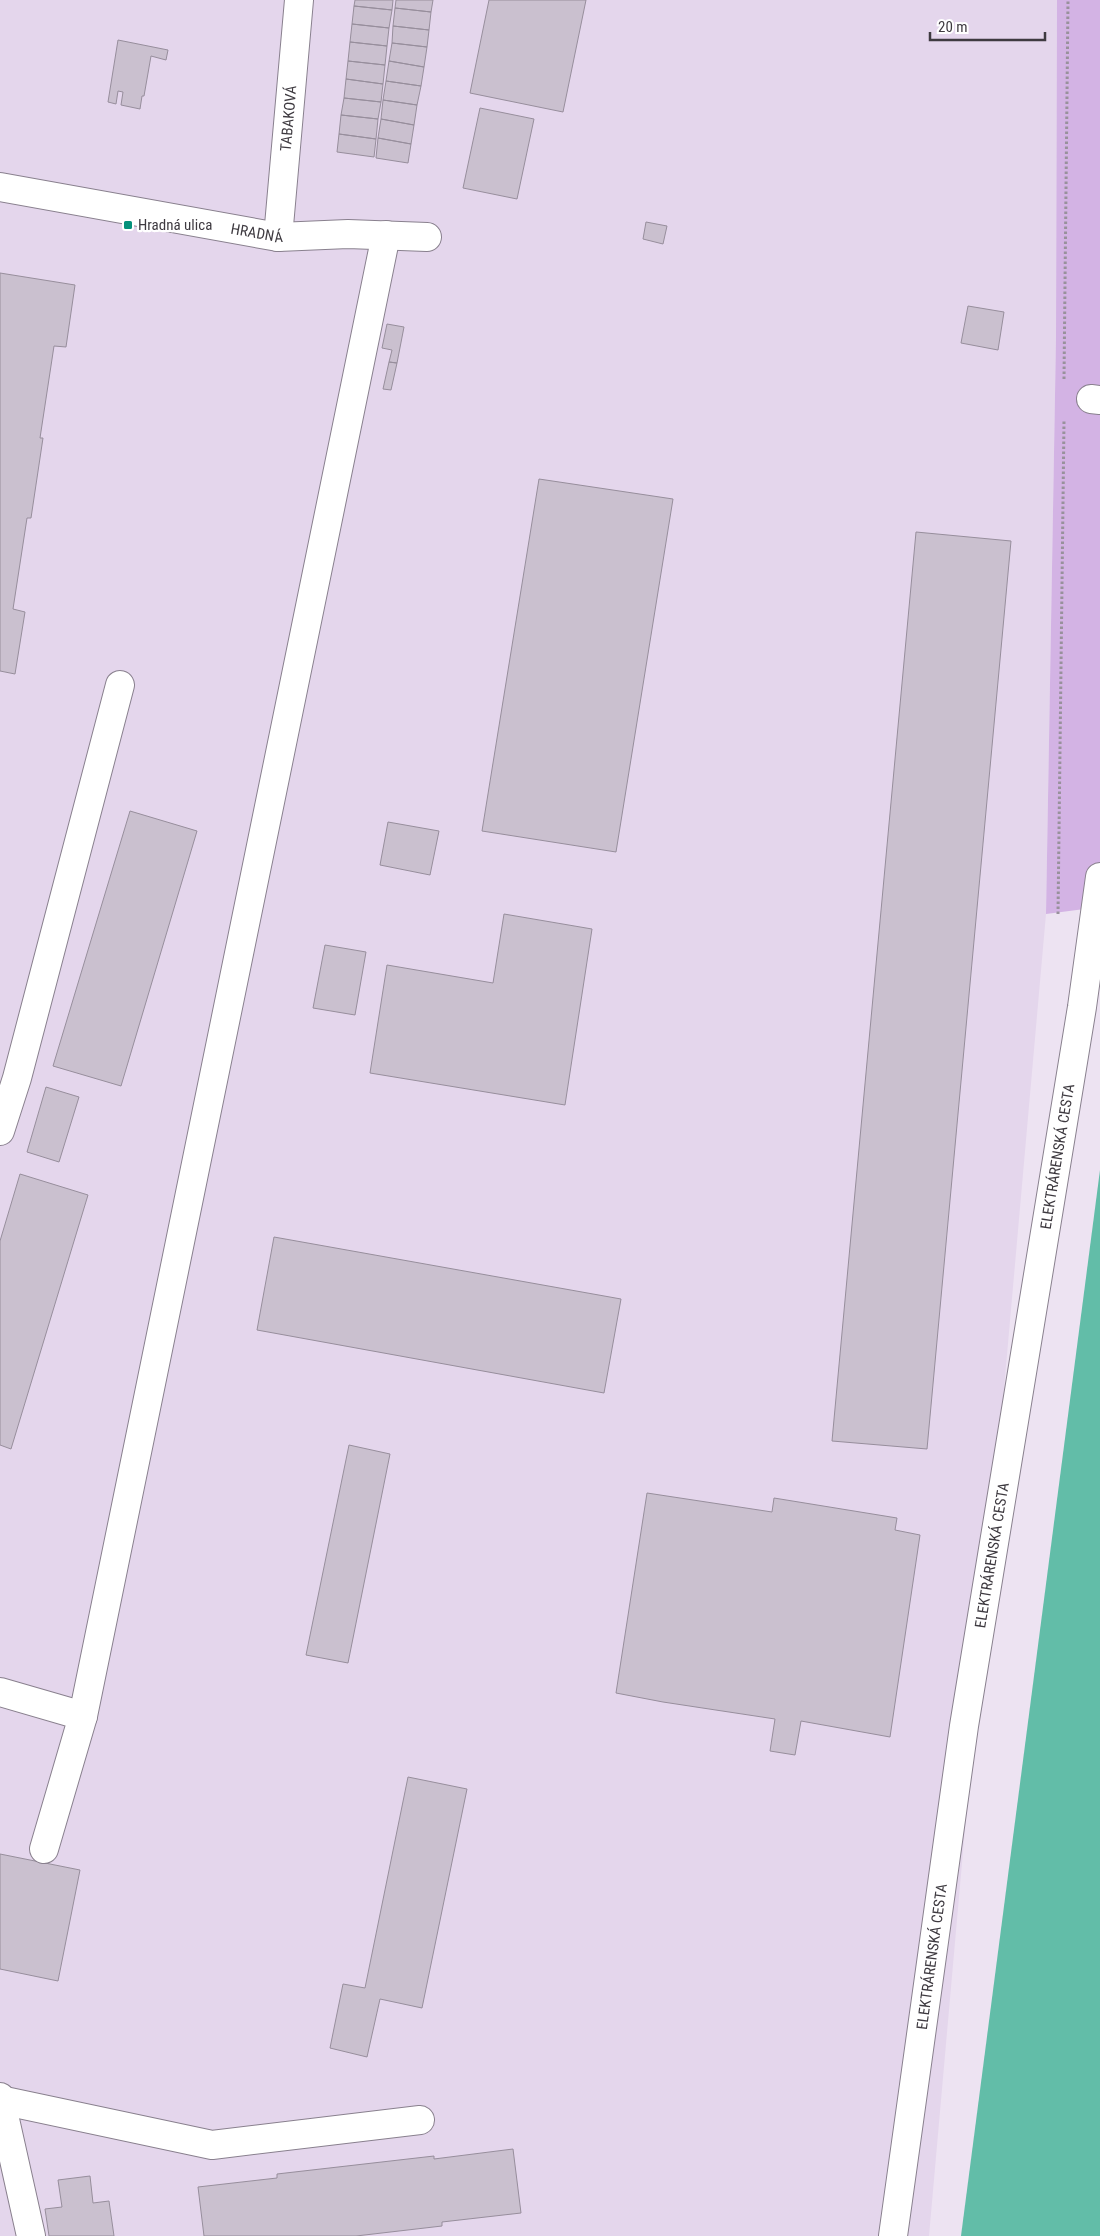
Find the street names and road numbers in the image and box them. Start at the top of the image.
street label: TABAKOVÁ [277,84,300,152]
street label: HRADNÁ [229,220,284,246]
street label: ELEKTRÁRENSKÁ CESTA [1037,1082,1078,1231]
street label: ELEKTRÁRENSKÁ CESTA [971,1481,1013,1629]
street label: ELEKTRÁRENSKÁ CESTA [913,1882,951,2031]

